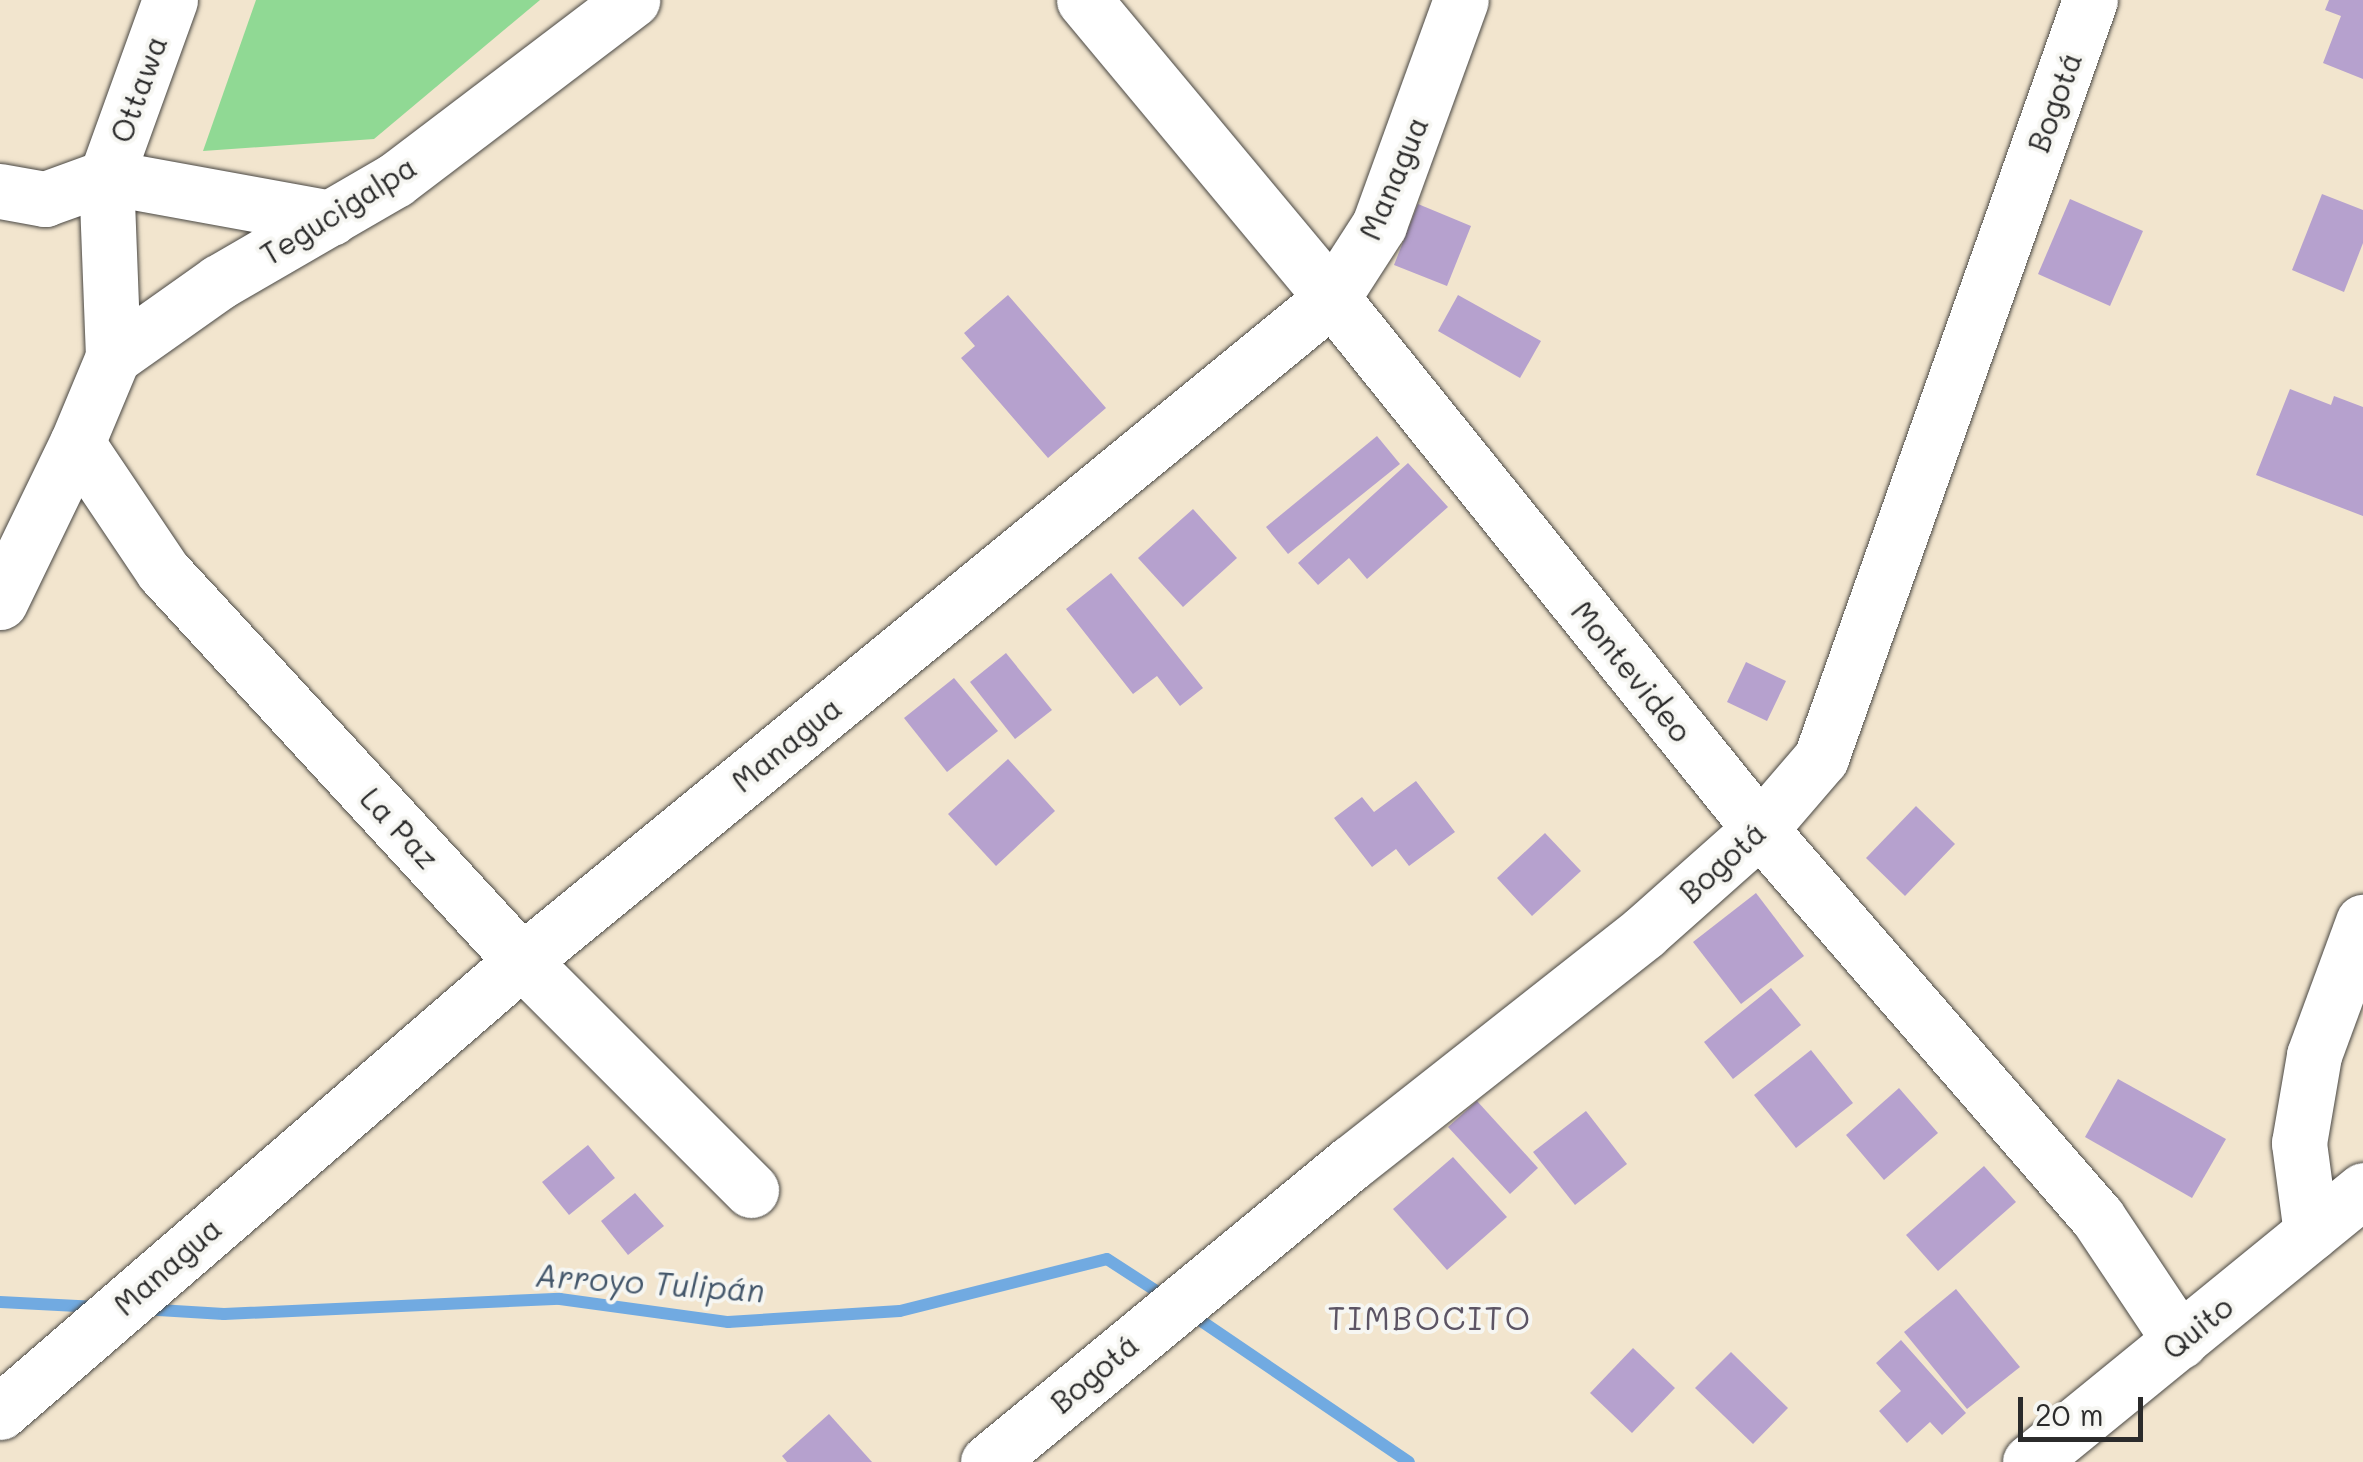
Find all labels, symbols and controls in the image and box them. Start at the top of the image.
street label: Ottawa [102,31,174,147]
street label: Bogotá [2019,47,2089,157]
street label: Managua [1351,111,1435,245]
street label: Tegucigalpa [254,148,422,272]
street label: Montevideo [1564,593,1700,749]
street label: Managua [724,689,848,799]
street label: La Paz [353,780,447,876]
street label: Bogotá [1671,814,1773,910]
street label: Managua [106,1210,228,1322]
water label: Arroyo Tulipán [534,1255,766,1309]
street label: Quito [2155,1288,2239,1366]
district label: TIMBOCITO [1327,1298,1533,1336]
street label: Bogotá [1043,1326,1145,1420]
scale bar [2023,1377,2148,1439]
text: 20 m [2035,1394,2104,1434]

